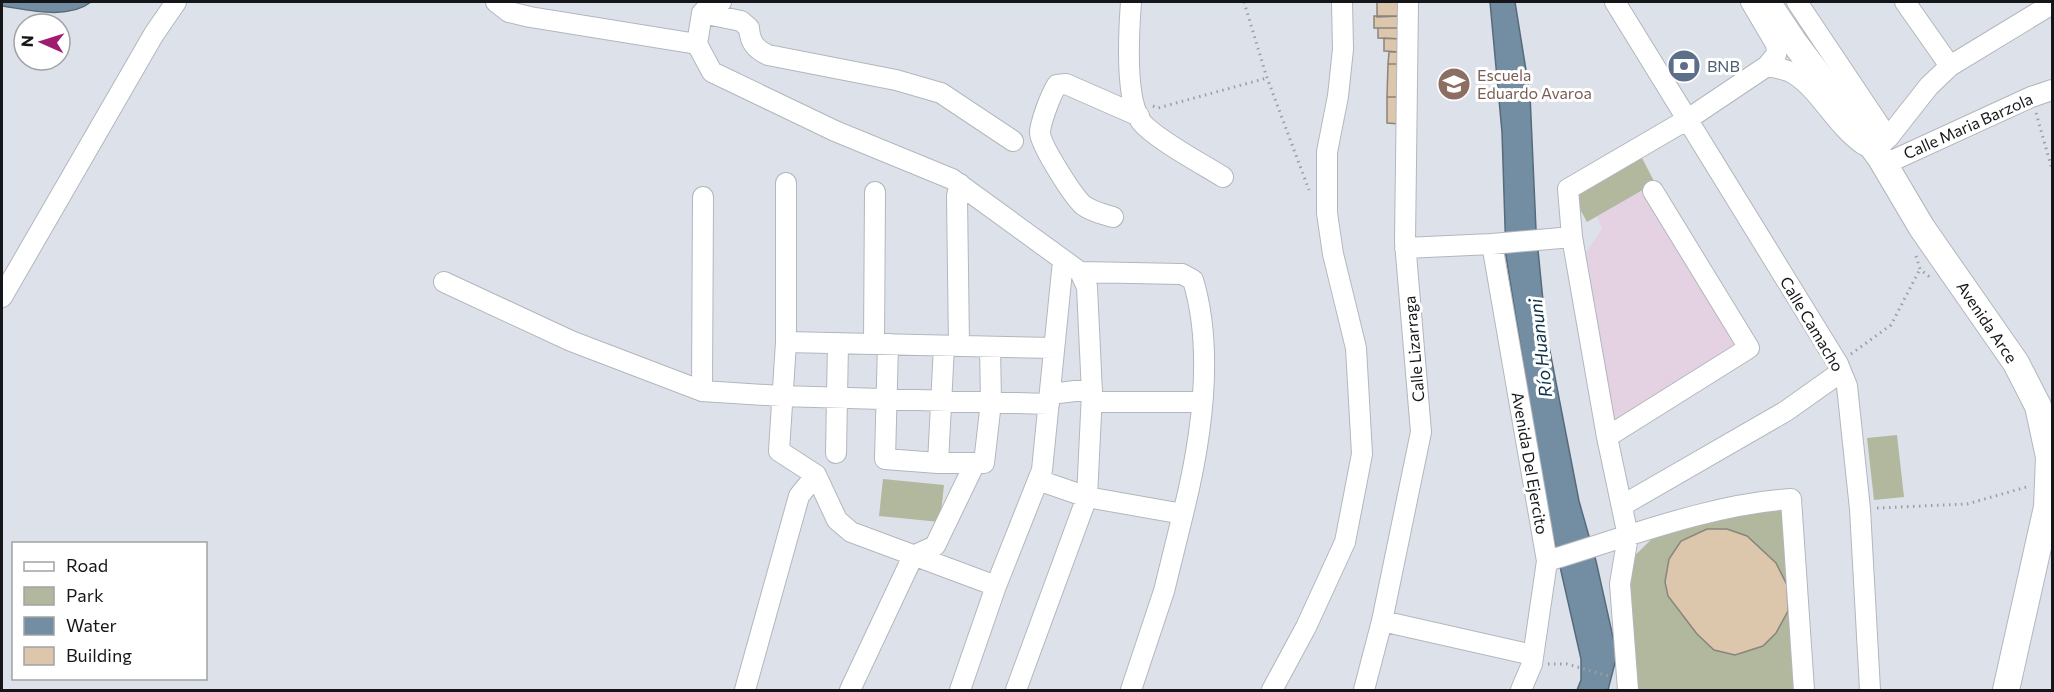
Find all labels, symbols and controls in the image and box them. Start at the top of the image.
north arrow [12,12,72,72]
text: N [17,35,36,48]
bank icon: BNB [1666,48,1702,84]
place label: BNB [1707,56,1740,75]
place label: Escuela Eduardo Avaroa [1477,65,1592,102]
school or university icon: Escuela Eduardo Avaroa [1436,66,1472,102]
street label: Calle Maria Barzola [1900,89,2035,163]
street label: Calle Camacho [1777,273,1848,375]
street label: Avenida Arce [1953,277,2022,366]
street label: Calle Lizarraga [1399,295,1428,403]
water label: Río Huanuni [1524,296,1556,399]
street label: Avenida Del Ejercito [1509,390,1552,536]
legend [12,542,207,680]
text: Road [66,554,108,576]
text: Park [66,584,104,606]
text: Water [66,614,117,636]
text: Building [66,644,132,666]

